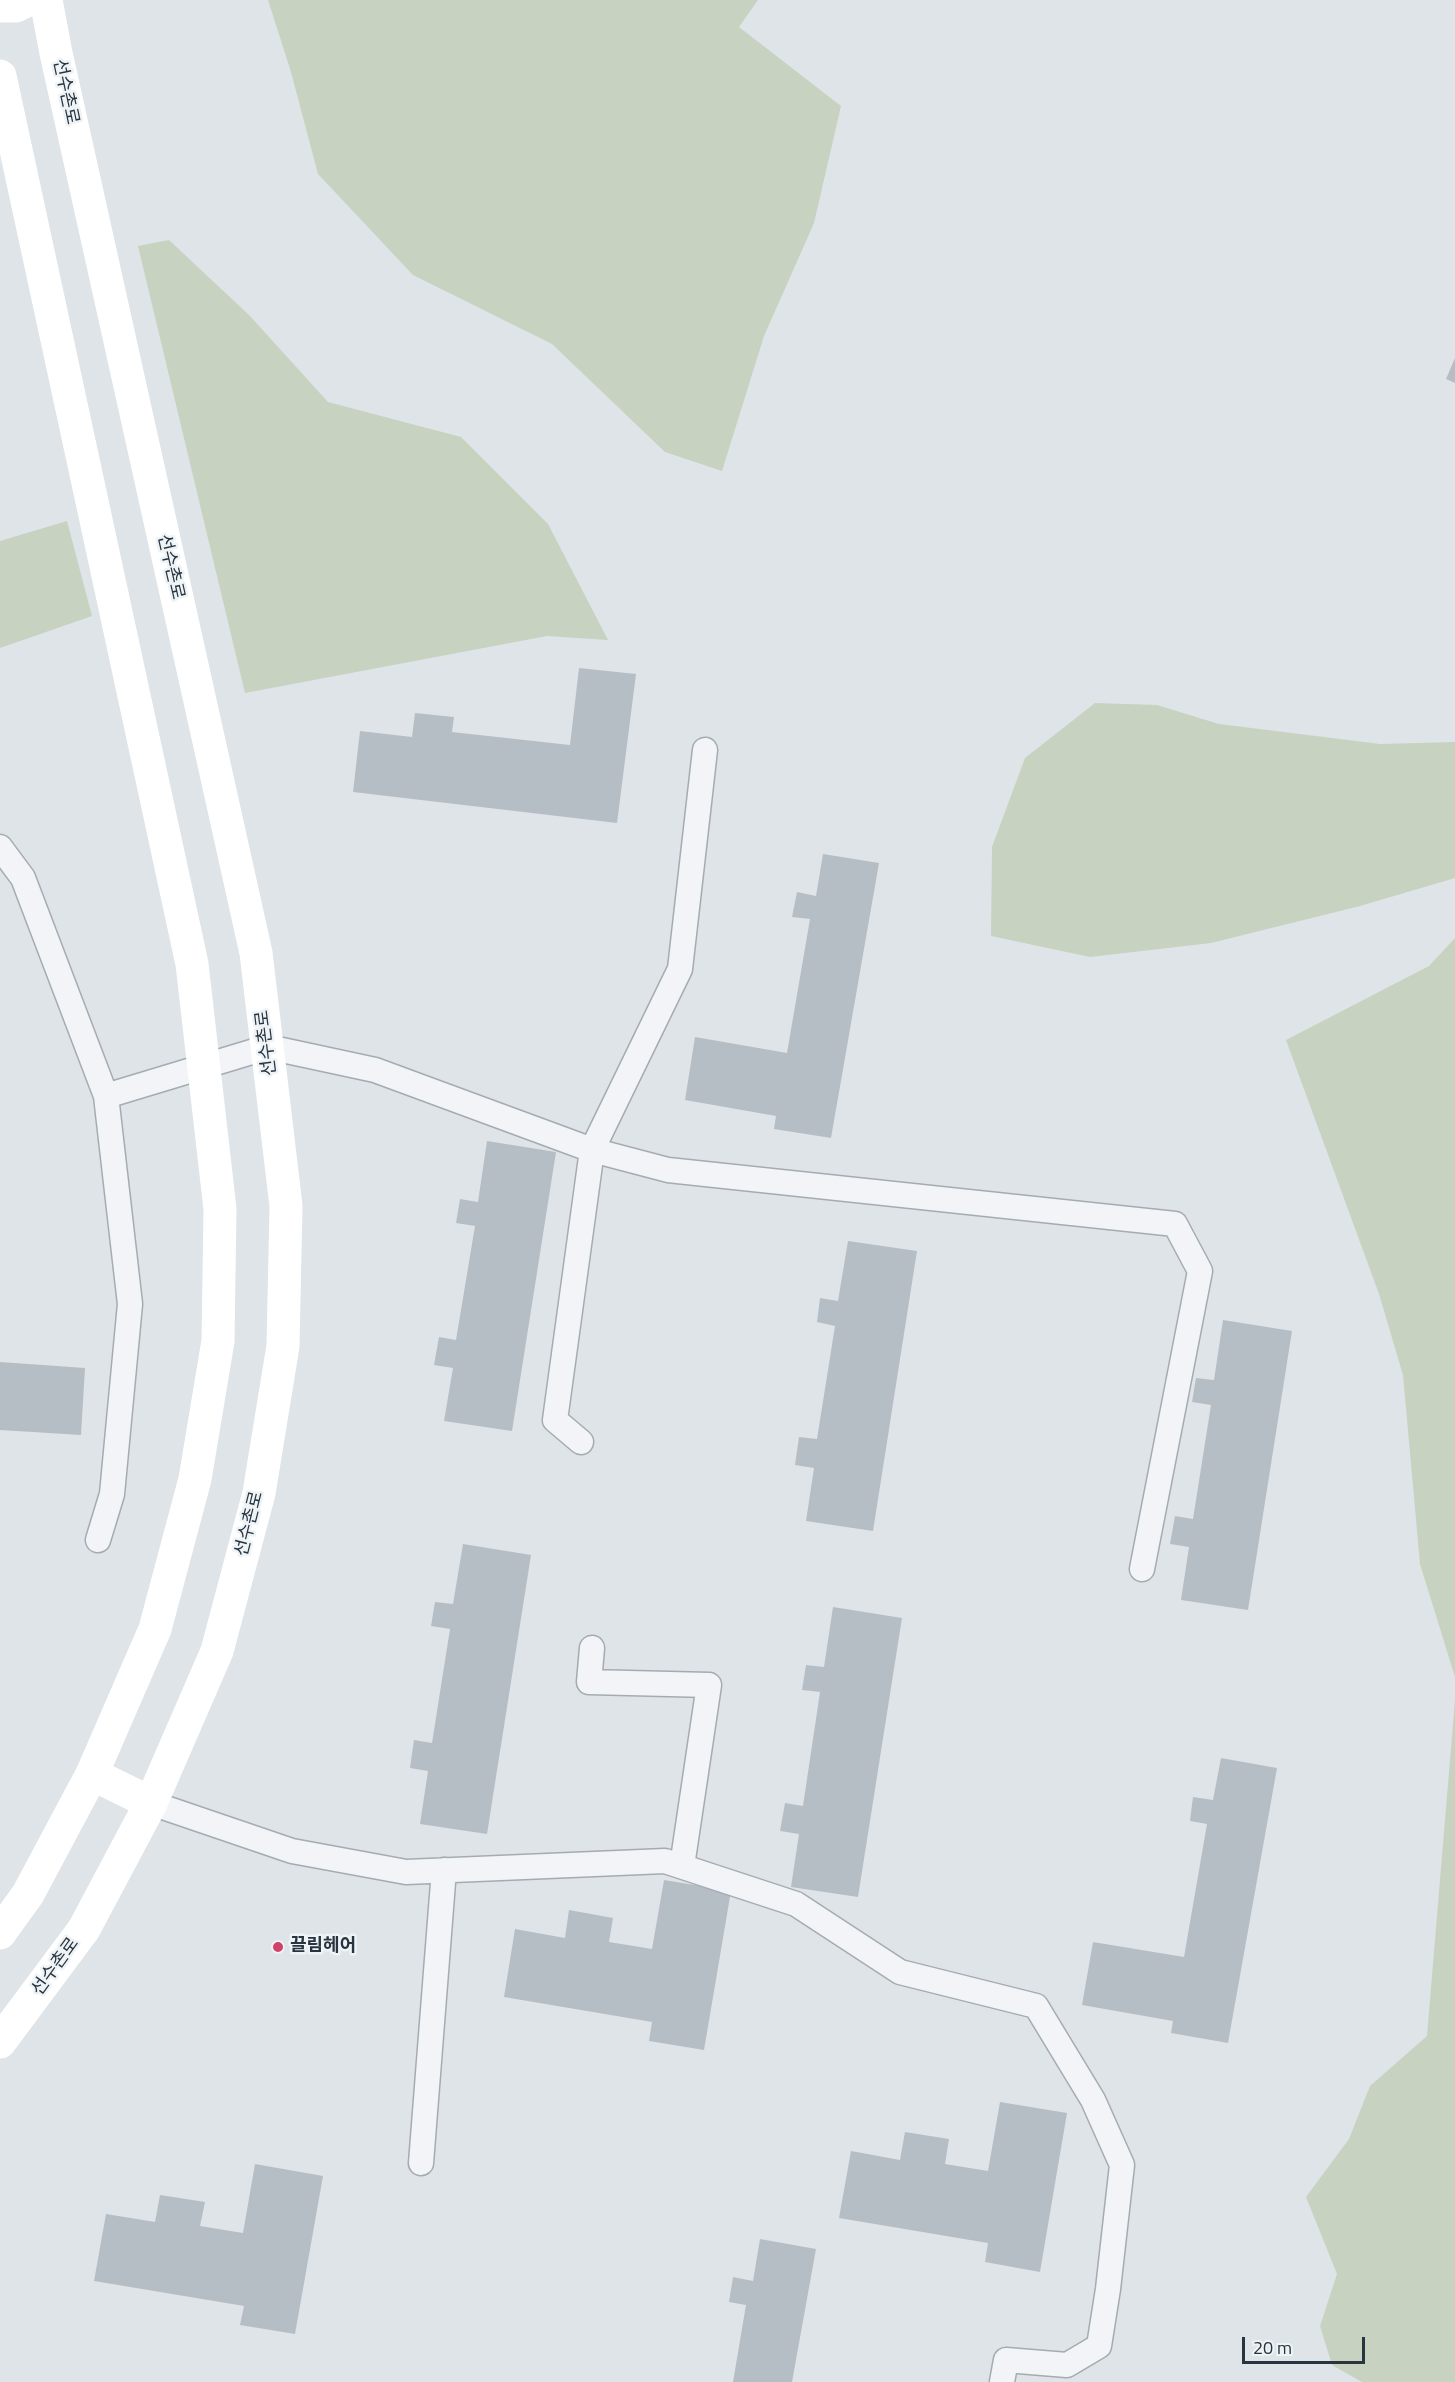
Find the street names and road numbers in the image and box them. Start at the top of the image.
street label: 선수촌로 [48,57,82,127]
street label: 선수촌로 [152,532,188,602]
street label: 선수촌로 [252,1009,282,1077]
street label: 선수촌로 [232,1489,268,1559]
street label: 선수촌로 [28,1934,84,2000]

